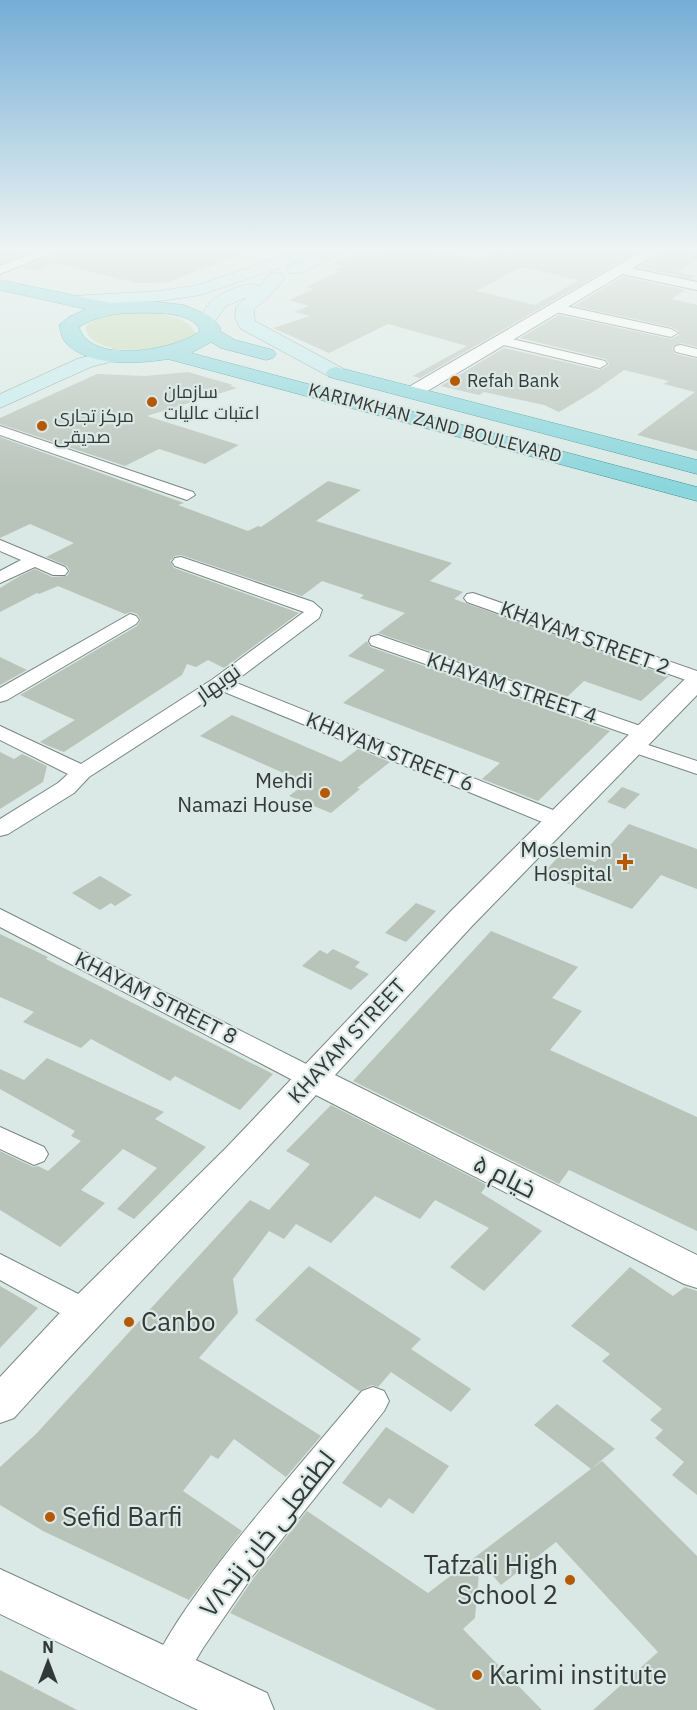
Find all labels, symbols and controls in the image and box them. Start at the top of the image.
place label: Refah Bank [467,369,560,392]
marker: Refah Bank [448,374,462,388]
street label: KARIMKHAN ZAND BOULEVARD [306,378,564,467]
place label: سازمان اعتبات عالیات [164,380,260,424]
marker: سازمان اعتبات عالیات [145,395,159,409]
place label: مرکز تجاری صدیقی [54,404,134,448]
marker: مرکز تجاری صدیقی [35,419,49,433]
street label: KHAYAM STREET 2 [497,593,674,681]
street label: KHAYAM STREET 4 [423,645,601,729]
street label: نوبهار [189,657,246,708]
street label: KHAYAM STREET 6 [302,705,478,798]
place label: Mehdi Namazi House [177,766,313,818]
marker: Mehdi Namazi House [318,786,332,800]
place label: Moslemin Hospital [520,835,612,887]
marker: Moslemin Hospital [616,853,634,871]
street label: KHAYAM STREET 8 [70,944,242,1050]
street label: KHAYAM STREET [281,972,411,1109]
street label: ۵ خیام [467,1145,543,1207]
place label: Canbo [141,1304,215,1338]
marker: Canbo [122,1315,136,1329]
street label: لطفعلی خان زند۷۸ [190,1443,342,1624]
place label: Sefid Barfi [62,1499,183,1533]
marker: Sefid Barfi [43,1510,57,1524]
place label: Tafzali High School 2 [424,1547,558,1611]
marker: Tafzali High School 2 [563,1573,577,1587]
north arrow [18,1632,78,1692]
text: N [42,1637,54,1657]
place label: Karimi institute [489,1657,667,1691]
marker: Karimi institute [470,1668,484,1682]

